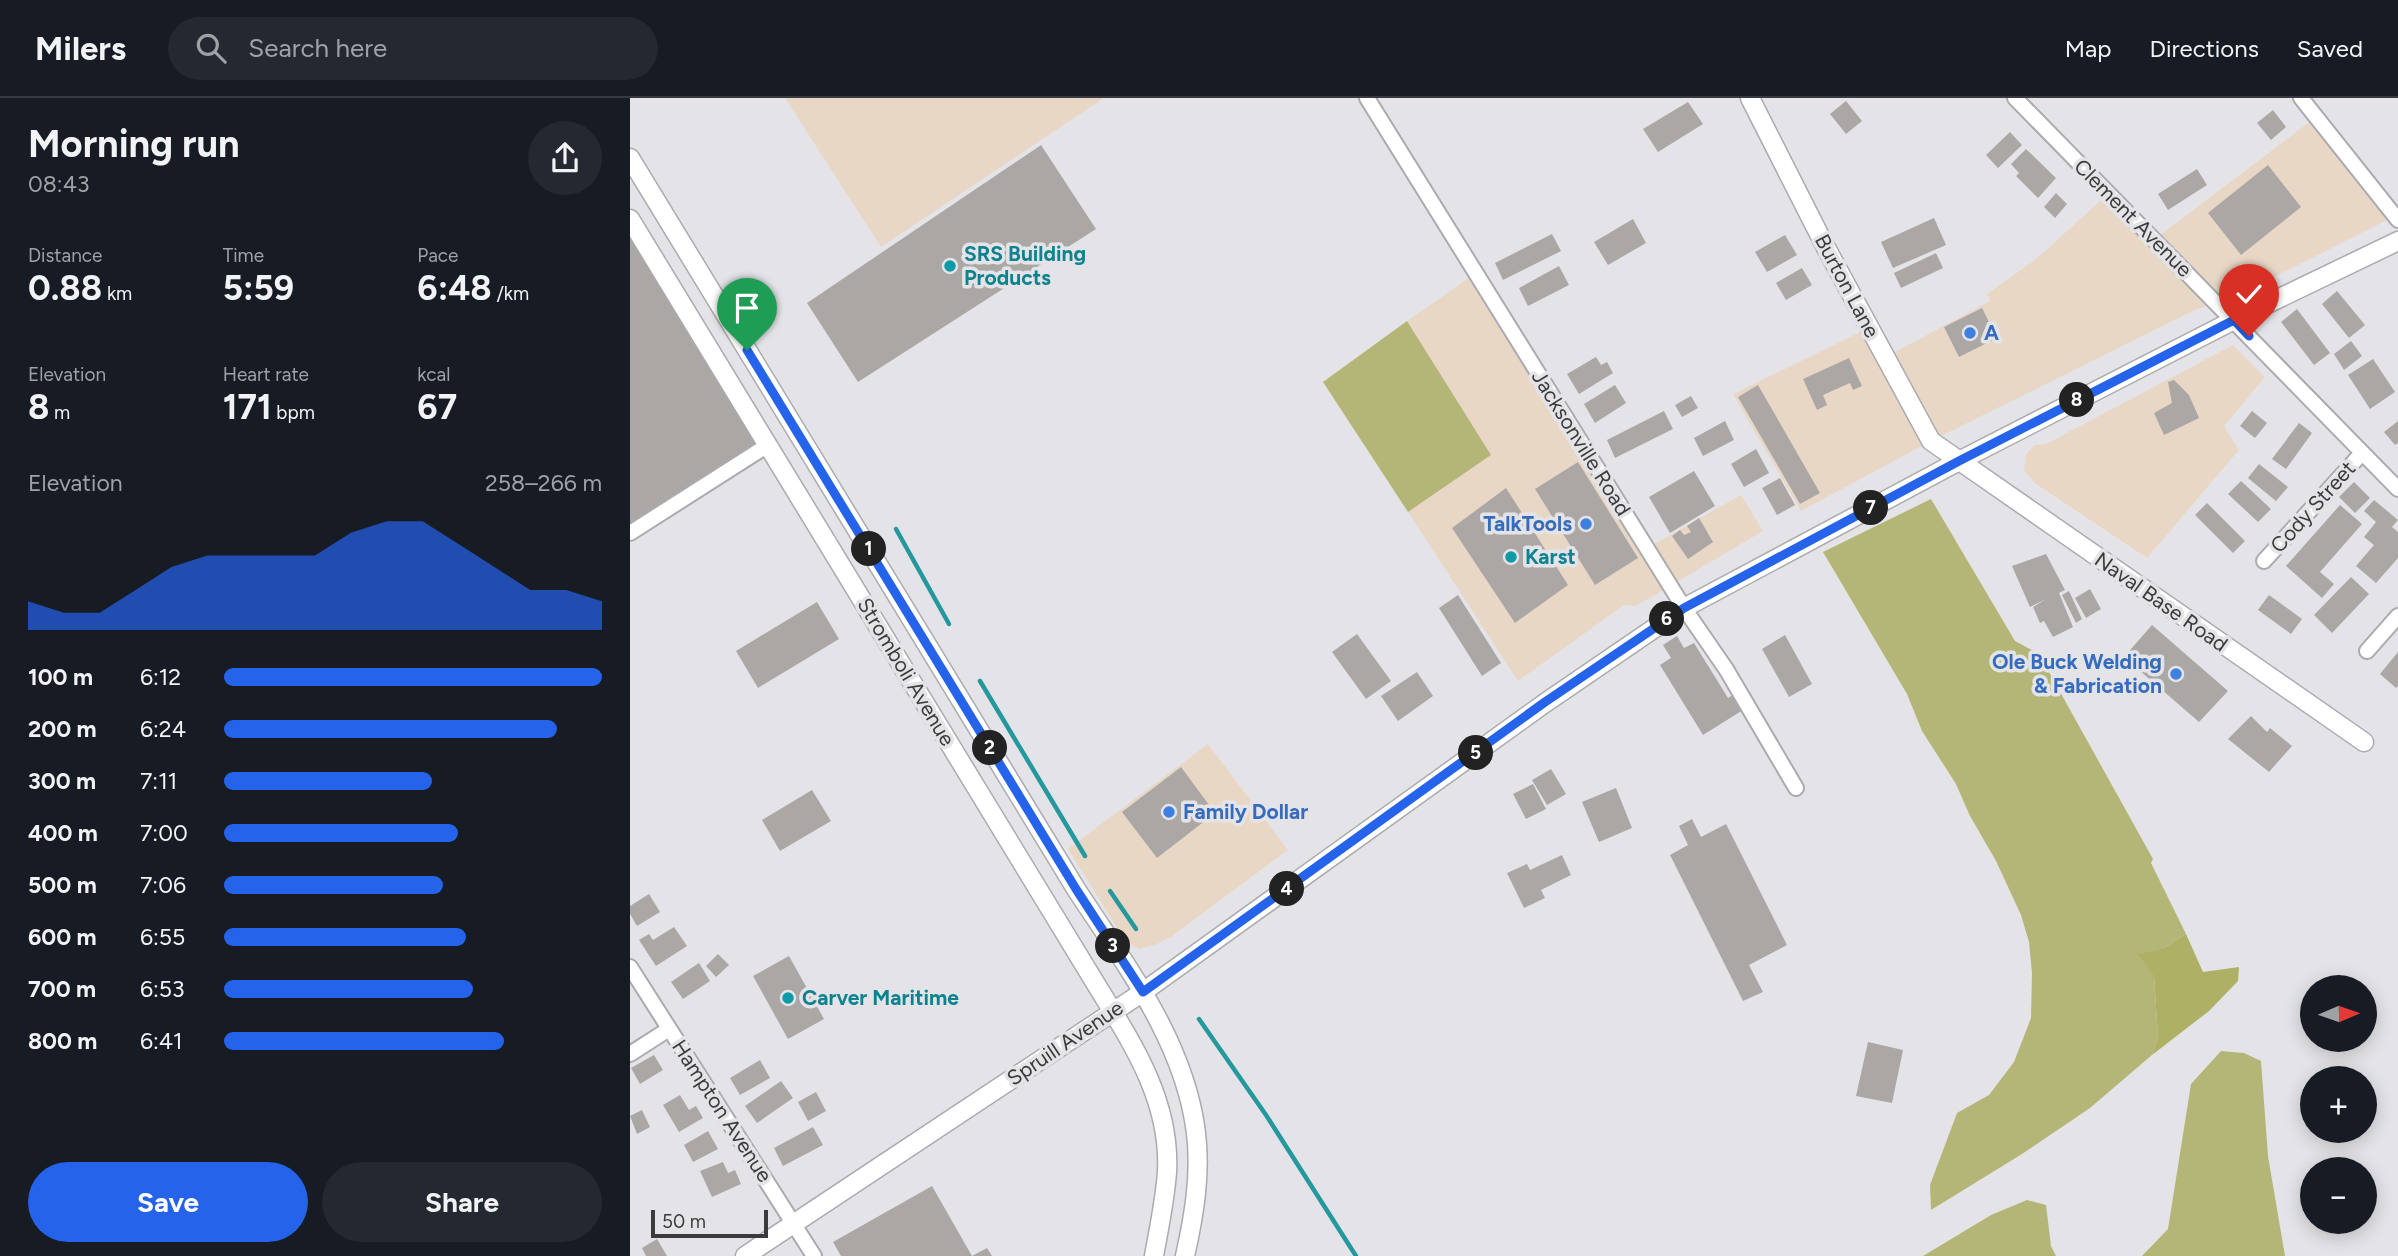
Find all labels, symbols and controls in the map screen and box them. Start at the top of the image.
search box [168,17,658,80]
text: Milers [35,29,126,68]
icon: search [192,29,230,67]
text: Search here [248,32,387,64]
text: Map [2065,34,2111,63]
text: Directions [2149,34,2259,63]
text: Saved [2297,34,2363,63]
text: Morning run [28,121,240,167]
button: share [528,121,602,195]
street label: Clement Avenue [2069,154,2197,282]
text: 08:43 [28,170,89,198]
street label: Burton Lane [1810,230,1885,342]
place label: SRS Building Products [964,241,1086,290]
text: Distance [28,244,102,267]
text: Time [223,244,264,267]
text: Pace [417,244,458,267]
marker: SRS Building Products [942,258,958,274]
pin [2219,264,2279,336]
text: 0.88 [28,267,102,309]
text: 5:59 [223,267,294,309]
text: 6:48 [417,267,492,309]
icon: check [2230,275,2268,313]
pin [717,278,777,350]
text: km [102,282,132,305]
text: /km [492,282,529,305]
icon: arrive [728,289,766,327]
place label: A [1984,320,1999,345]
marker: A [1962,325,1978,341]
text: Elevation [28,363,106,386]
text: Heart rate [223,363,309,386]
text: kcal [417,363,451,386]
street label: Jacksonville Road [1527,365,1636,520]
pin: 8 [2060,382,2094,418]
text: 8 [28,386,49,428]
text: 171 [223,386,272,428]
text: 67 [417,386,457,428]
text: 8 [2071,388,2082,411]
text: m [49,401,70,424]
text: bpm [272,401,315,424]
street label: Cody Street [2265,456,2360,558]
text: Elevation [28,469,123,497]
text: 258–266 m [485,469,602,497]
pin: 7 [1854,490,1888,526]
text: 7 [1865,496,1876,519]
place label: TalkTools [1483,511,1572,536]
marker: TalkTools [1578,516,1594,532]
pin: 1 [852,532,886,566]
text: 1 [864,537,873,560]
place label: Karst [1525,544,1576,569]
street label: Naval Base Road [2090,547,2232,657]
marker: Karst [1503,549,1519,565]
street label: Stromboli Avenue [852,593,960,750]
pin: 6 [1650,602,1684,636]
text: 6 [1661,607,1672,630]
place label: Ole Buck Welding & Fabrication [1992,649,2162,698]
text: 100 m [28,663,93,691]
text: 6:12 [140,663,181,691]
marker: Ole Buck Welding & Fabrication [2168,666,2184,682]
text: 200 m [28,715,97,743]
text: 6:24 [140,715,186,743]
pin: 2 [972,730,1008,766]
text: 2 [984,736,995,759]
pin: 5 [1458,736,1494,770]
text: 5 [1470,741,1481,764]
text: 300 m [28,767,96,795]
text: 7:11 [140,767,177,795]
place label: Family Dollar [1183,799,1308,824]
marker: Family Dollar [1161,804,1177,820]
text: 400 m [28,819,98,847]
text: 7:00 [140,819,188,847]
text: 500 m [28,871,97,899]
text: 7:06 [140,871,186,899]
pin: 4 [1270,872,1304,906]
text: 4 [1280,877,1293,900]
text: 600 m [28,923,97,951]
text: 6:55 [140,923,185,951]
pin: 3 [1096,928,1130,964]
text: 3 [1107,934,1118,957]
text: 700 m [28,975,96,1003]
text: 6:53 [140,975,185,1003]
north arrow [2300,975,2376,1052]
map controls [2300,975,2377,1234]
place label: Carver Maritime [802,985,959,1010]
marker: Carver Maritime [780,990,796,1006]
street label: Spruill Avenue [1002,995,1127,1091]
text: 800 m [28,1027,97,1055]
text: 6:41 [140,1027,183,1055]
street label: Hampton Avenue [667,1035,778,1187]
button: + [2300,1066,2377,1143]
button: − [2300,1157,2377,1234]
button: Save [28,1162,308,1242]
button: Share [322,1162,602,1242]
scale bar [651,1207,768,1239]
text: 50 m [662,1210,706,1233]

